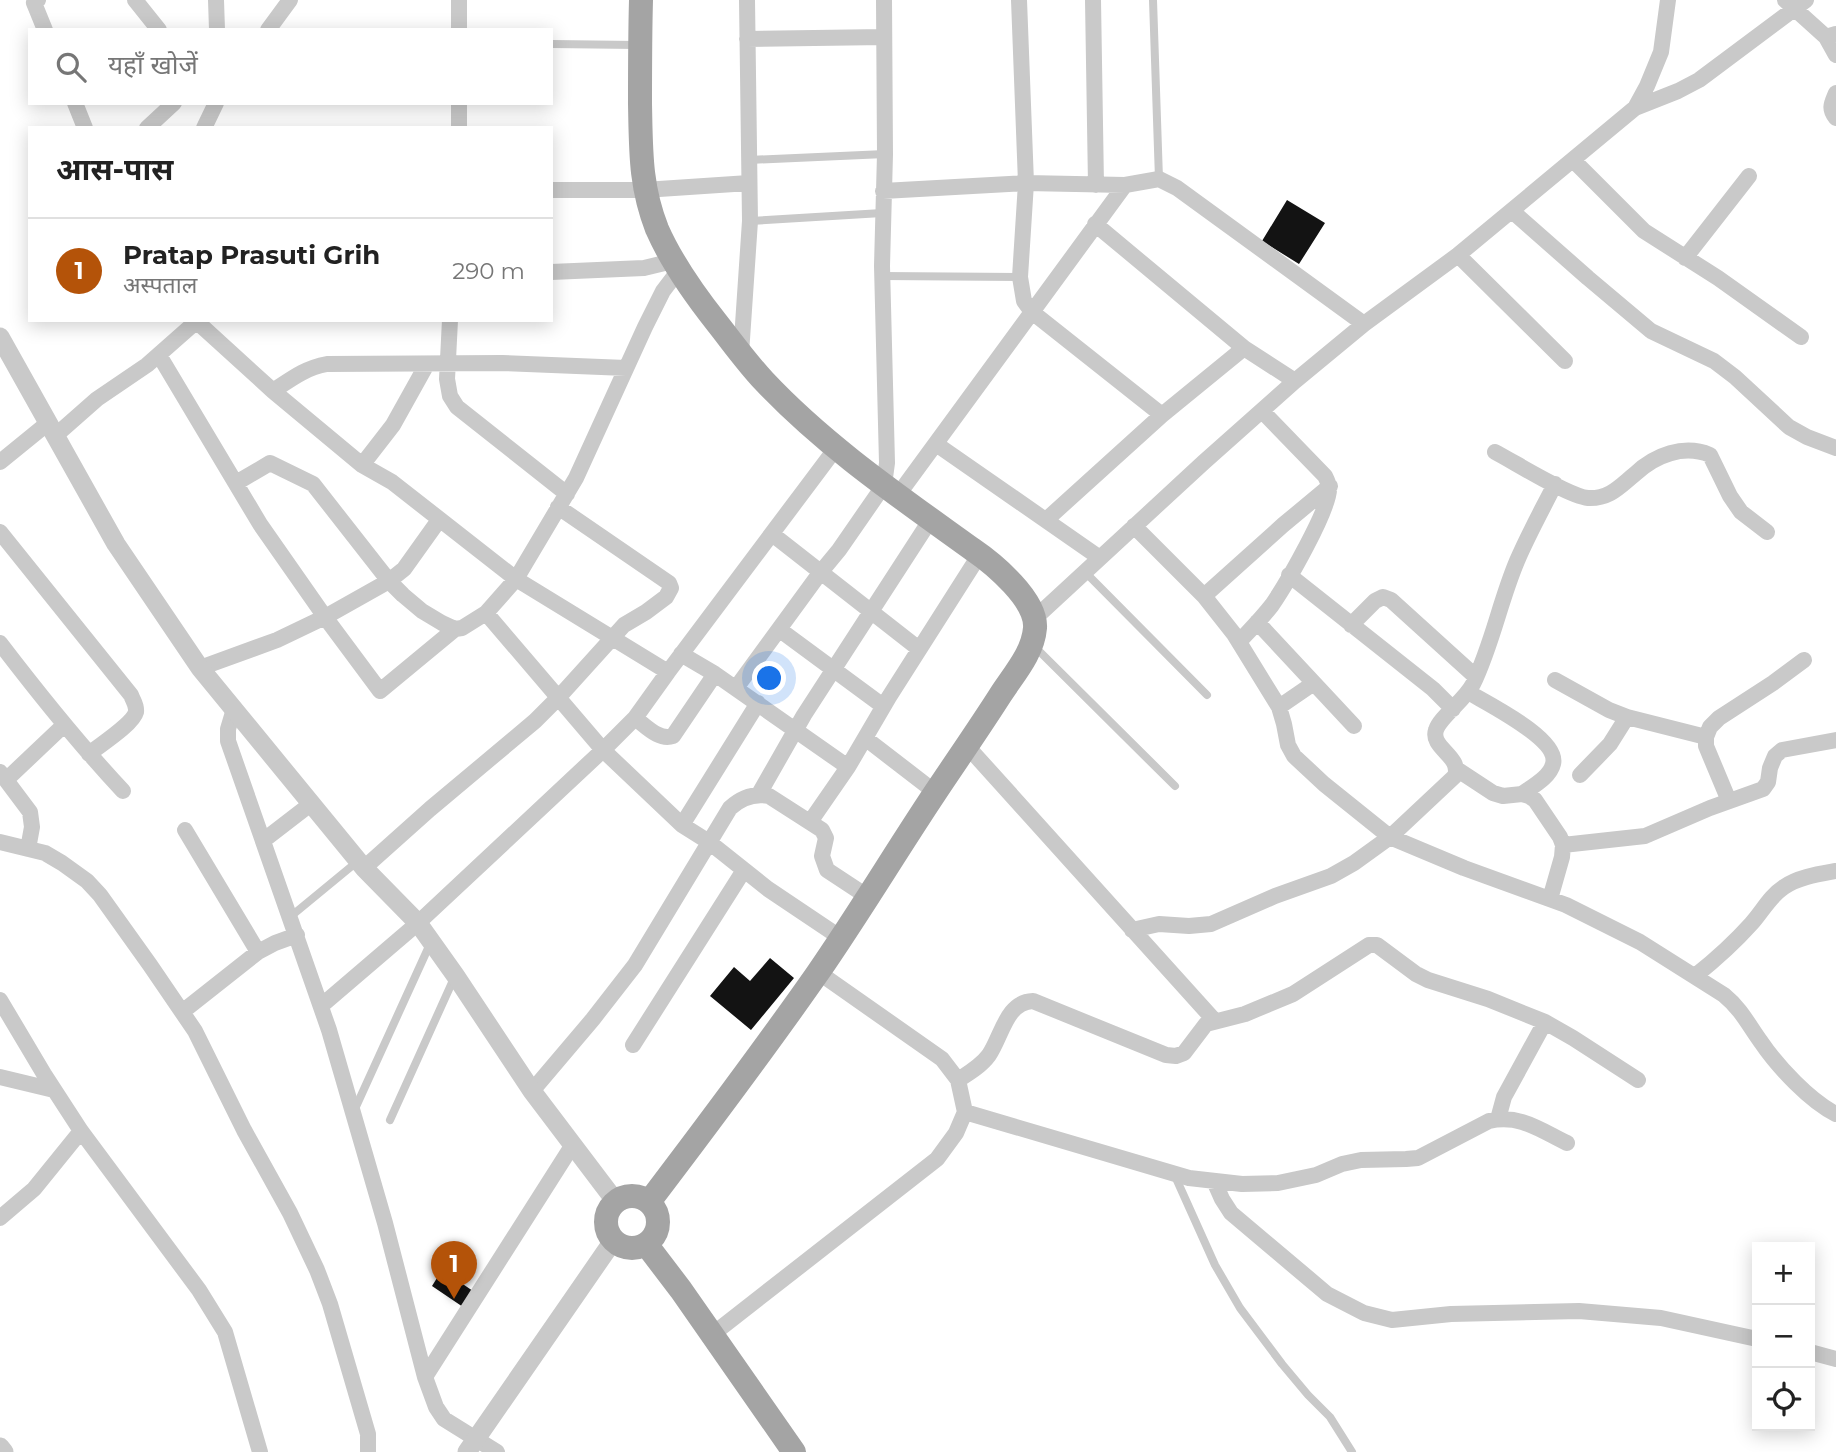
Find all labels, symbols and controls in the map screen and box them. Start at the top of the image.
search box [28,28,553,105]
icon: search [52,48,90,86]
text: यहाँ खोजें [108,49,198,81]
text: आस-पास [56,151,174,188]
text: Pratap Prasuti Grih [123,239,380,271]
text: 1 [74,257,84,285]
text: 290 m [452,257,525,285]
text: अस्पताल [123,271,197,299]
your location [752,661,786,695]
pin: 1 [431,1241,477,1299]
map controls [1752,1242,1815,1431]
button: + [1752,1242,1815,1305]
button: − [1752,1305,1815,1368]
button: locate [1752,1368,1815,1431]

